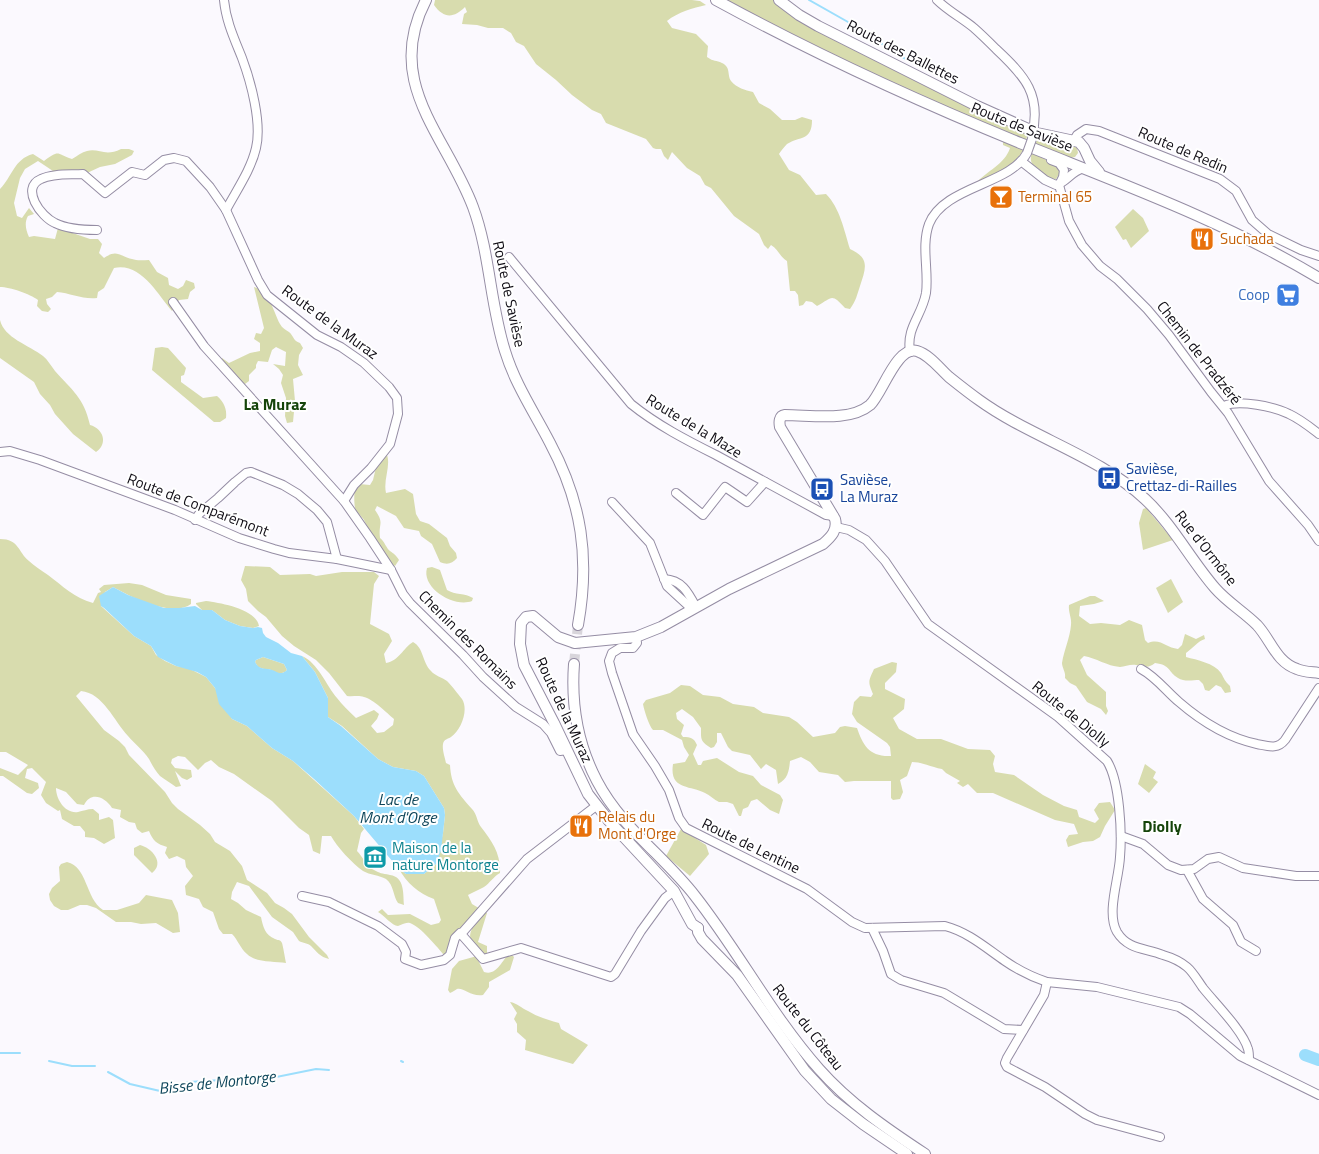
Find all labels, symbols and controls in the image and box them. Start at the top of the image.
street label: Route des Ballettes [843,13,963,90]
street label: Route de Savièse [968,96,1077,157]
street label: Route de Redin [1135,120,1232,179]
bar icon: Terminal 65 [988,184,1014,210]
place label: Terminal 65 [1018,185,1092,208]
restaurant icon: Suchada [1189,226,1215,252]
place label: Suchada [1220,227,1274,250]
street label: Route de Savièse [487,239,532,349]
street label: Route de la Muraz [277,279,383,365]
supermarket icon: Coop [1275,282,1301,308]
place label: Coop [1238,283,1270,306]
street label: Chemin de Pradzéré [1151,296,1247,410]
street label: Route de la Maze [642,388,747,463]
district label: La Muraz [243,392,307,416]
place label: Savièse, Crettaz-di-Railles [1126,457,1237,497]
bus stop icon: Savièse, Crettaz-di-Railles [1096,465,1122,491]
street label: Route de Comparémont [124,467,273,542]
place label: Savièse, La Muraz [840,468,898,508]
bus stop icon: Savièse, La Muraz [809,476,835,502]
street label: Rue d'Ormône [1170,505,1243,590]
street label: Chemin des Romains [413,585,523,695]
street label: Route de la Muraz [530,653,599,767]
street label: Route de Diolly [1027,675,1115,752]
water label: Lac de Mont d'Orge [359,787,438,829]
place label: Relais du Mont d'Orge [598,805,676,845]
street label: Route de Lentine [698,812,804,879]
restaurant icon: Relais du Mont d'Orge [568,813,594,839]
district label: Diolly [1142,814,1182,838]
place label: Maison de la nature Montorge [392,836,499,876]
museum icon: Maison de la nature Montorge [362,844,388,870]
street label: Route du Côteau [767,978,850,1075]
water label: Bisse de Montorge [157,1064,278,1100]

